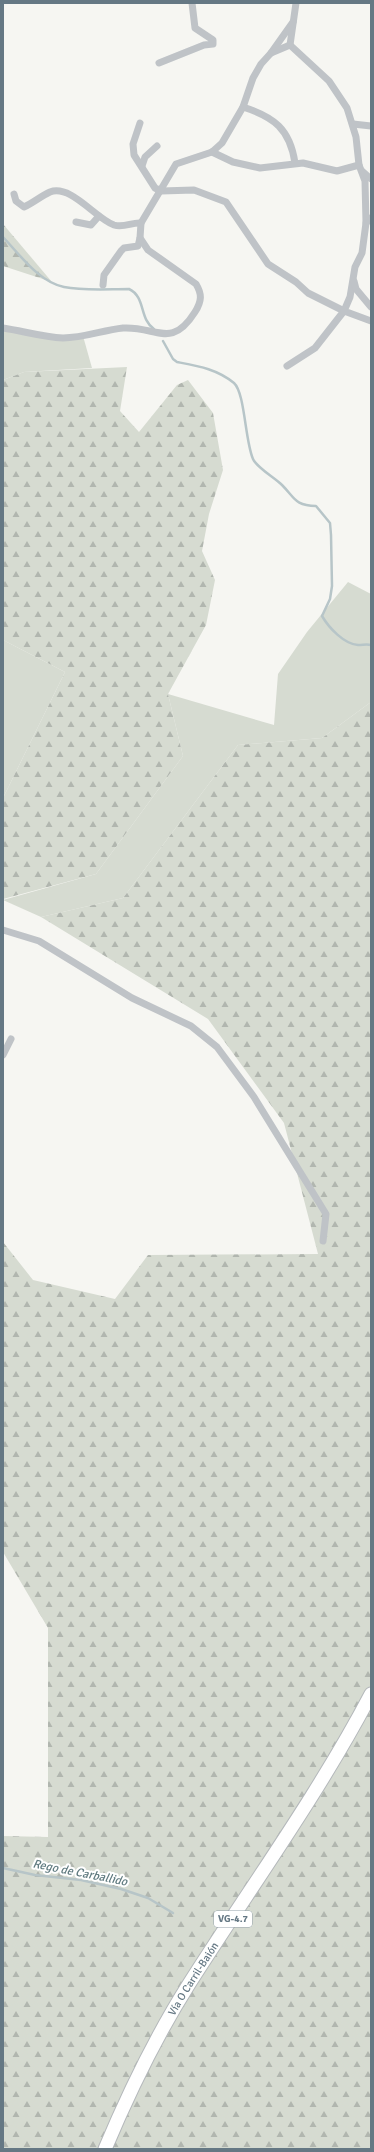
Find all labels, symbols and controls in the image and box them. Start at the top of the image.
water label: Rego de Carballido [31,1856,129,1890]
road number: VG-4.7 [214,1911,252,1927]
street label: Vía O Carril-Baión [165,1939,221,2018]

